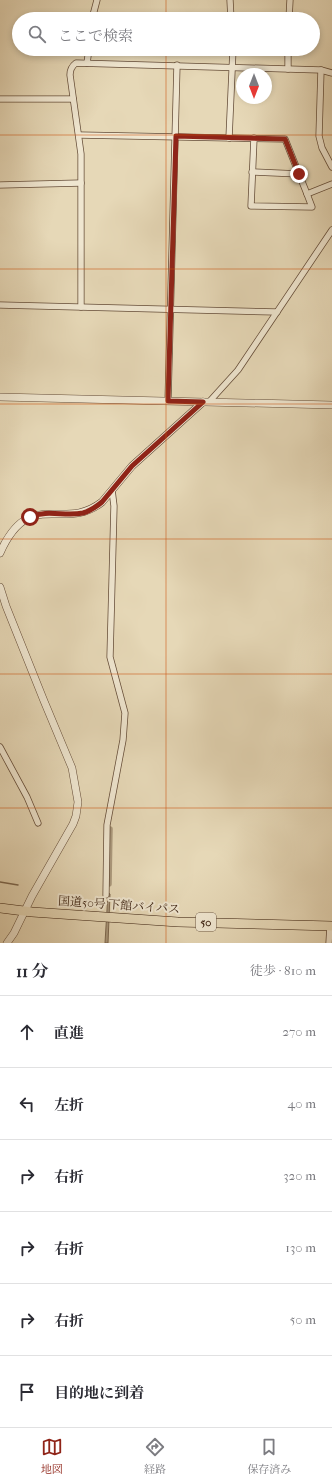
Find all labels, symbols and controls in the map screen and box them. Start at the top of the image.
search box [12,12,320,56]
icon: search [26,23,48,45]
text: ここで検索 [58,27,133,45]
north arrow [236,68,272,104]
route end [290,165,308,183]
route start [21,508,39,526]
street label: 国道50号 下館バイパス [58,894,180,916]
road number: 50 [196,913,216,931]
text: 11 分 [16,961,49,981]
text: 徒歩 · 810 m [250,963,316,978]
icon: ahead [16,1021,38,1043]
text: 直進 [54,1024,84,1042]
text: 270 m [282,1024,316,1039]
icon: left [16,1093,38,1115]
text: 左折 [54,1096,84,1114]
text: 40 m [288,1096,316,1111]
icon: right [16,1165,38,1187]
text: 右折 [54,1168,84,1186]
text: 320 m [283,1168,316,1183]
icon: right [16,1237,38,1259]
text: 右折 [54,1240,84,1258]
text: 130 m [285,1240,316,1255]
icon: right [16,1309,38,1331]
text: 右折 [54,1312,84,1330]
text: 50 m [290,1312,316,1327]
icon: arrive [16,1381,38,1403]
text: 目的地に到着 [54,1384,144,1402]
tab: 地図 [41,1436,63,1476]
tab: 経路 [144,1436,166,1476]
tab: 保存済み [247,1436,291,1476]

